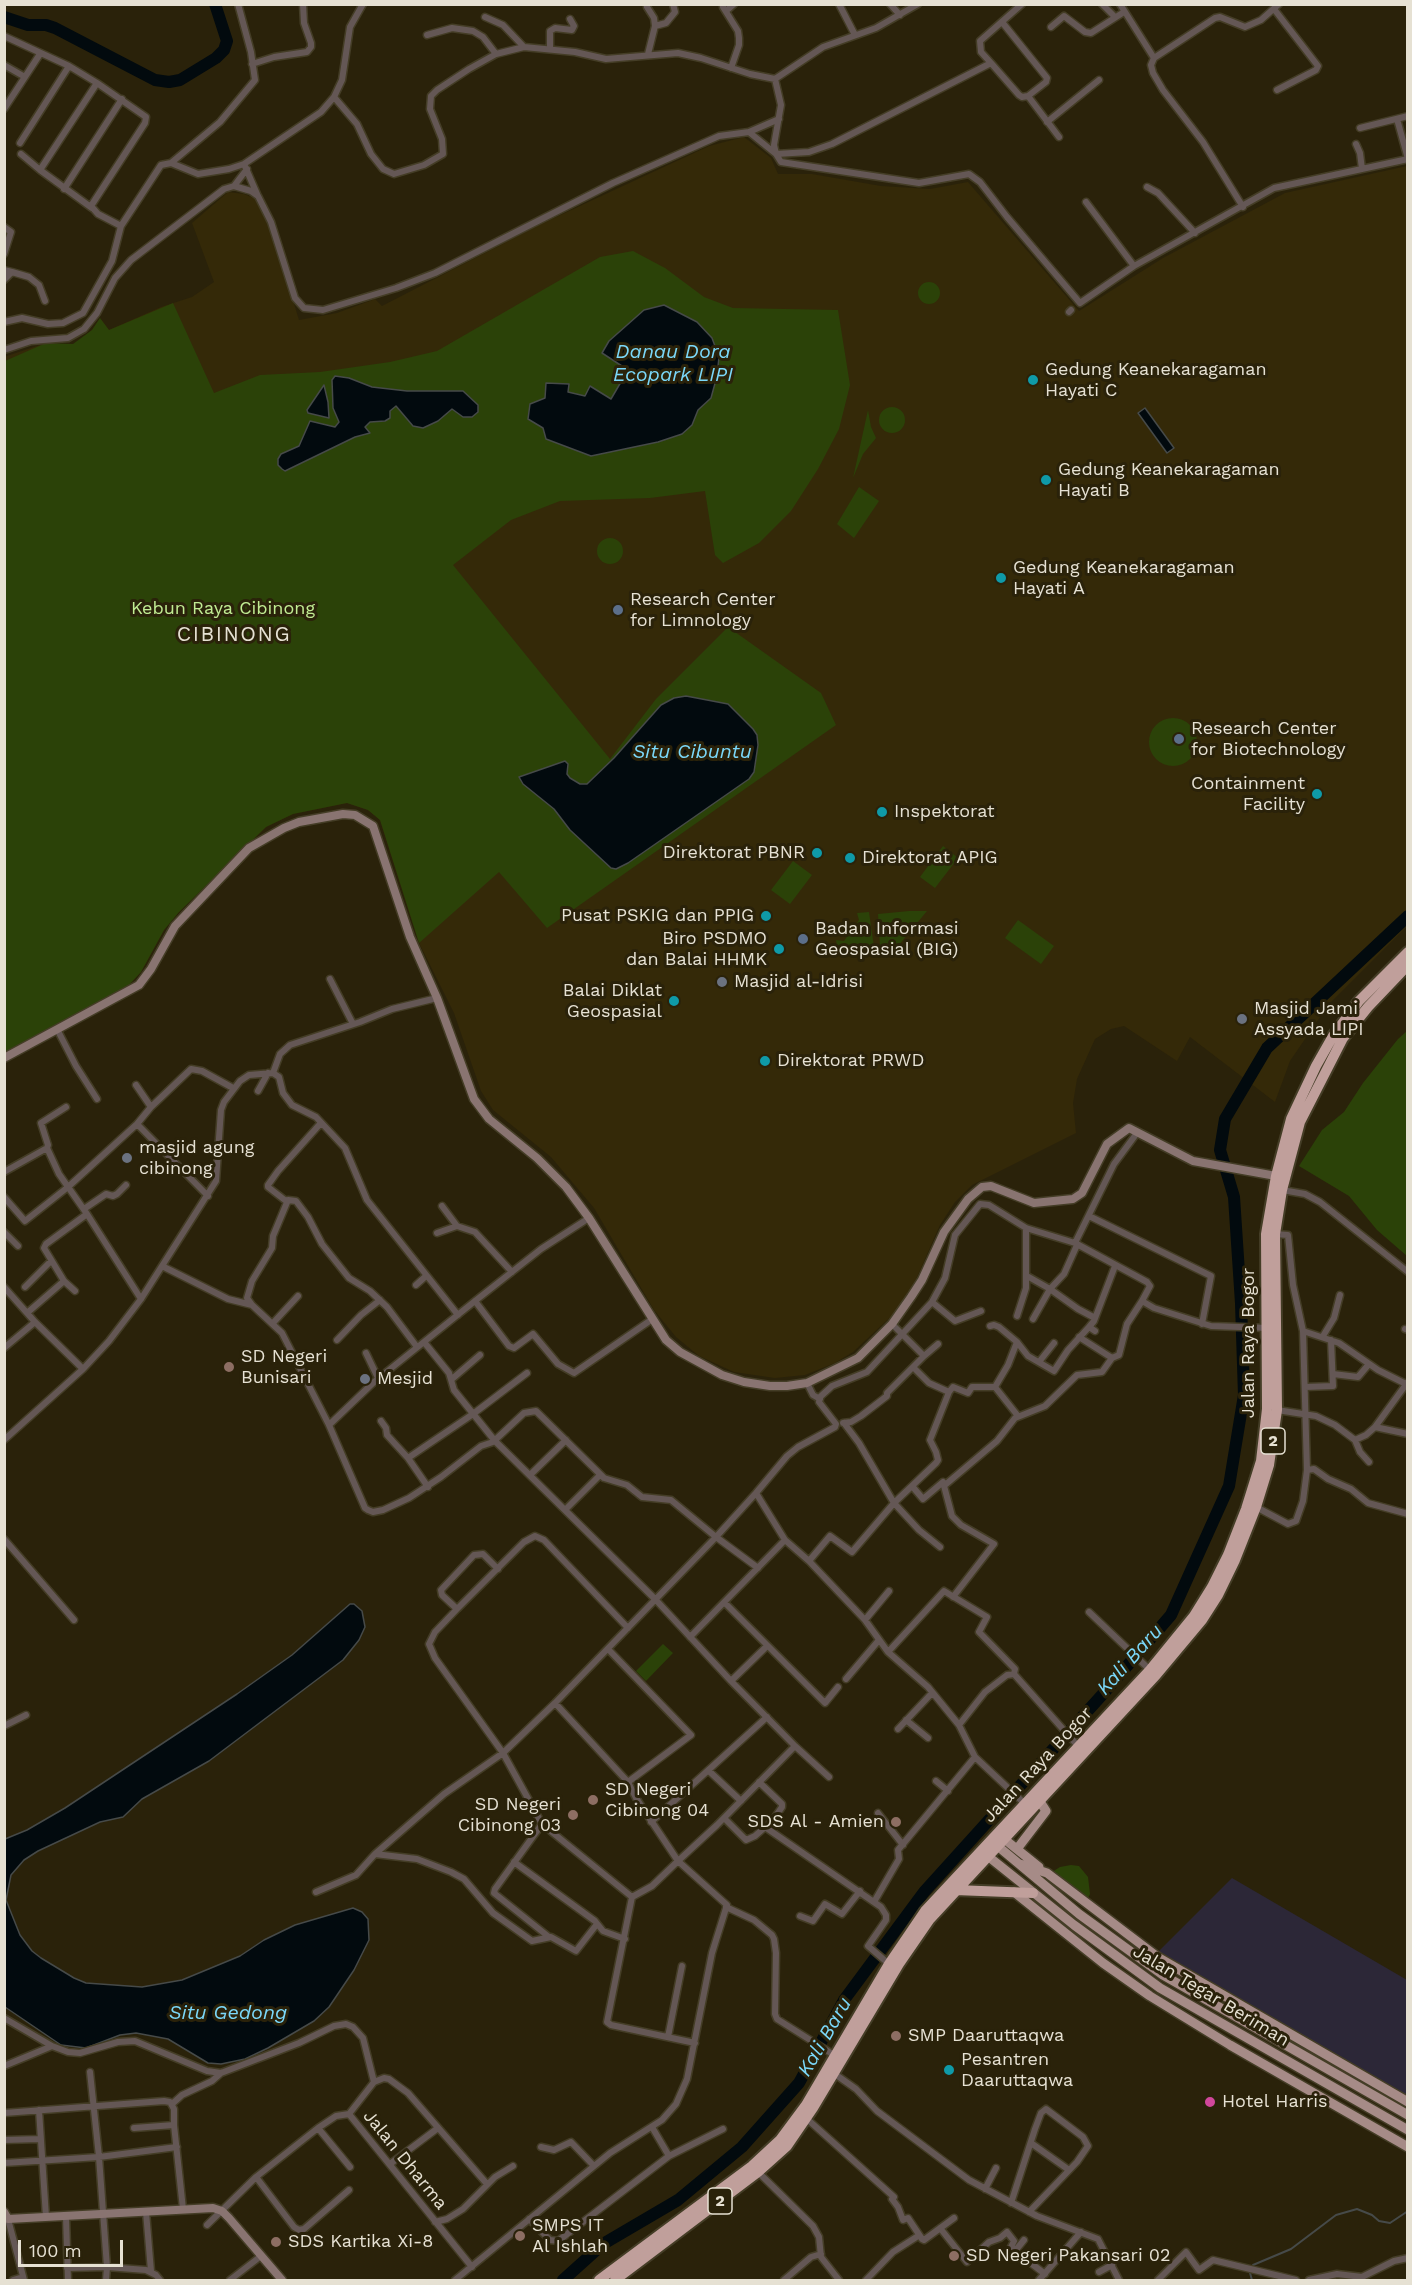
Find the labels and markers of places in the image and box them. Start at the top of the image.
place label: Gedung Keanekaragaman Hayati C [1045,359,1267,401]
marker: Gedung Keanekaragaman Hayati C [1026,373,1040,387]
place label: Gedung Keanekaragaman Hayati B [1058,459,1280,502]
marker: Gedung Keanekaragaman Hayati B [1039,473,1053,487]
place label: Gedung Keanekaragaman Hayati A [1013,557,1235,600]
marker: Gedung Keanekaragaman Hayati A [994,571,1008,585]
place label: Research Center for Limnology [630,589,776,632]
marker: Research Center for Limnology [611,603,625,617]
place label: Research Center for Biotechnology [1191,718,1346,760]
marker: Research Center for Biotechnology [1172,732,1186,746]
place label: Containment Facility [1191,773,1305,816]
marker: Containment Facility [1310,787,1324,801]
place label: Inspektorat [894,801,995,823]
marker: Inspektorat [875,805,889,819]
place label: Direktorat PBNR [663,842,805,864]
marker: Direktorat PBNR [810,846,824,860]
place label: Direktorat APIG [862,847,997,869]
marker: Direktorat APIG [843,851,857,865]
place label: Pusat PSKIG dan PPIG [561,905,754,927]
marker: Pusat PSKIG dan PPIG [759,909,773,923]
place label: Badan Informasi Geospasial (BIG) [815,918,959,960]
place label: Biro PSDMO dan Balai HHMK [626,928,767,970]
marker: Badan Informasi Geospasial (BIG) [796,932,810,946]
marker: Biro PSDMO dan Balai HHMK [772,942,786,956]
place label: Masjid al-Idrisi [734,971,863,993]
marker: Masjid al-Idrisi [715,975,729,989]
place label: Balai Diklat Geospasial [563,980,662,1022]
marker: Balai Diklat Geospasial [667,994,681,1008]
place label: Masjid Jami Assyada LIPI [1254,998,1363,1040]
marker: Masjid Jami Assyada LIPI [1235,1012,1249,1026]
place label: Direktorat PRWD [777,1050,924,1072]
marker: Direktorat PRWD [758,1054,772,1068]
place label: masjid agung cibinong [139,1137,254,1180]
marker: masjid agung cibinong [120,1151,134,1165]
place label: SD Negeri Bunisari [241,1346,327,1388]
marker: SD Negeri Bunisari [222,1360,236,1374]
place label: Mesjid [377,1368,433,1390]
marker: Mesjid [358,1372,372,1386]
place label: SD Negeri Cibinong 04 [605,1779,709,1822]
marker: SD Negeri Cibinong 04 [586,1793,600,1807]
place label: SD Negeri Cibinong 03 [458,1794,561,1836]
marker: SD Negeri Cibinong 03 [566,1808,580,1822]
place label: SDS Al - Amien [748,1811,884,1833]
marker: SDS Al - Amien [889,1815,903,1829]
place label: SMP Daaruttaqwa [908,2025,1064,2047]
marker: SMP Daaruttaqwa [889,2029,903,2043]
place label: Pesantren Daaruttaqwa [961,2049,1073,2092]
marker: Pesantren Daaruttaqwa [942,2063,956,2077]
place label: Hotel Harris [1222,2091,1328,2113]
marker: Hotel Harris [1203,2095,1217,2109]
place label: SMPS IT Al Ishlah [532,2215,608,2258]
marker: SMPS IT Al Ishlah [513,2229,527,2243]
place label: SDS Kartika Xi-8 [288,2231,433,2253]
marker: SDS Kartika Xi-8 [269,2235,283,2249]
place label: SD Negeri Pakansari 02 [966,2245,1170,2267]
marker: SD Negeri Pakansari 02 [947,2249,961,2263]

